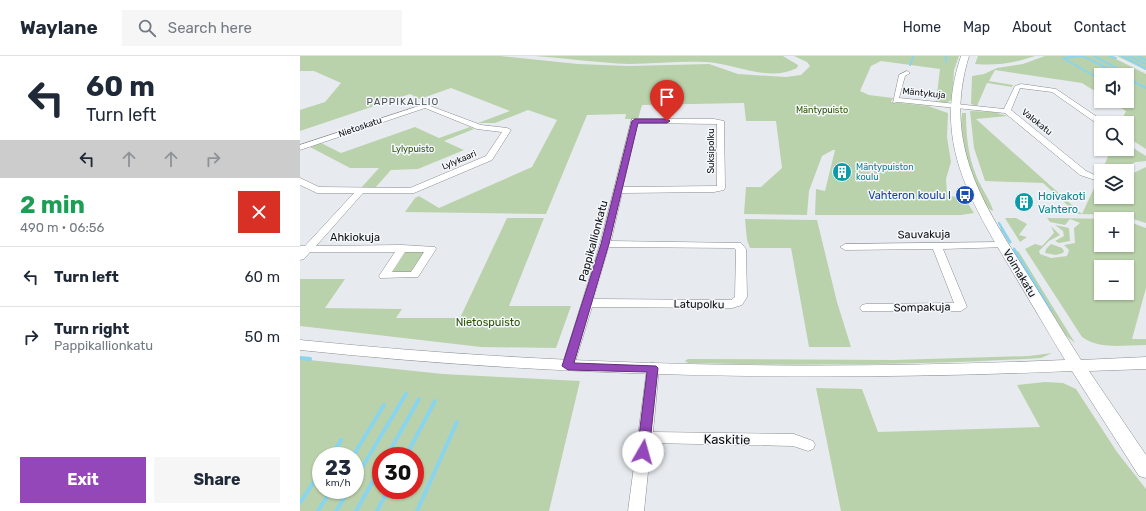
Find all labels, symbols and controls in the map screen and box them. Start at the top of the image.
search box [122,10,402,46]
text: Waylane [20,16,98,39]
icon: search [136,17,158,39]
text: Search here [168,19,252,37]
text: Home [903,19,941,36]
text: Map [963,19,990,36]
text: About [1012,19,1052,36]
text: Contact [1074,19,1126,36]
map controls [1094,68,1134,300]
button: sound [1094,68,1134,108]
text: 60 m [86,70,155,103]
icon: left [20,72,72,124]
pin [650,80,684,121]
icon: arrive [656,86,678,108]
street label: Mäntykuja [902,86,946,100]
district label: PAPPIKALLIO [367,96,439,108]
text: Turn left [86,104,156,126]
park label: Mäntypuisto [796,105,848,115]
street label: Valokatu [1020,107,1054,137]
street label: Nietoskatu [337,115,383,139]
button: search [1094,116,1134,156]
street label: Suksipolku [706,128,716,174]
park label: Lylypuisto [392,144,434,154]
icon: left [76,148,98,170]
icon: ahead [118,148,140,170]
icon: ahead [160,148,182,170]
icon: right [202,148,224,170]
street label: Lylykaari [440,148,478,172]
building icon: Mäntypuiston koulu [831,161,853,183]
place label: Mäntypuiston koulu [856,162,914,182]
button: layers [1094,164,1134,204]
bus stop icon: Vahteron koulu I [954,184,976,206]
place label: Vahteron koulu I [868,189,951,202]
place label: Hoivakoti Vahtero [1038,190,1085,216]
text: 2 min [20,191,85,219]
button: close [238,191,280,233]
building icon: Hoivakoti Vahtero [1013,191,1035,213]
street label: Pappikallionkatu [576,199,611,283]
button: + [1094,212,1134,252]
text: 490 m · 06:56 [20,220,104,235]
street label: Sauvakuja [898,228,950,241]
street label: Ahkiokuja [330,231,380,244]
street label: Voimakatu [1000,247,1039,300]
button: − [1094,260,1134,300]
icon: left [20,266,42,288]
text: Turn left [54,268,119,286]
text: 60 m [244,268,280,286]
street label: Latupolku [673,298,725,311]
street label: Sompakuja [894,301,951,314]
park label: Nietospuisto [456,316,520,329]
text: Turn right [54,320,129,338]
icon: right [20,326,42,348]
text: 50 m [245,328,280,346]
text: Pappikallionkatu [54,338,153,353]
position arrow [622,431,664,473]
street label: Kaskitie [703,432,751,447]
speed limit sign: 30 [372,447,424,499]
text: 23 [325,456,351,480]
button: Exit [20,457,146,503]
button: Share [154,457,280,503]
text: km/h [326,477,350,489]

